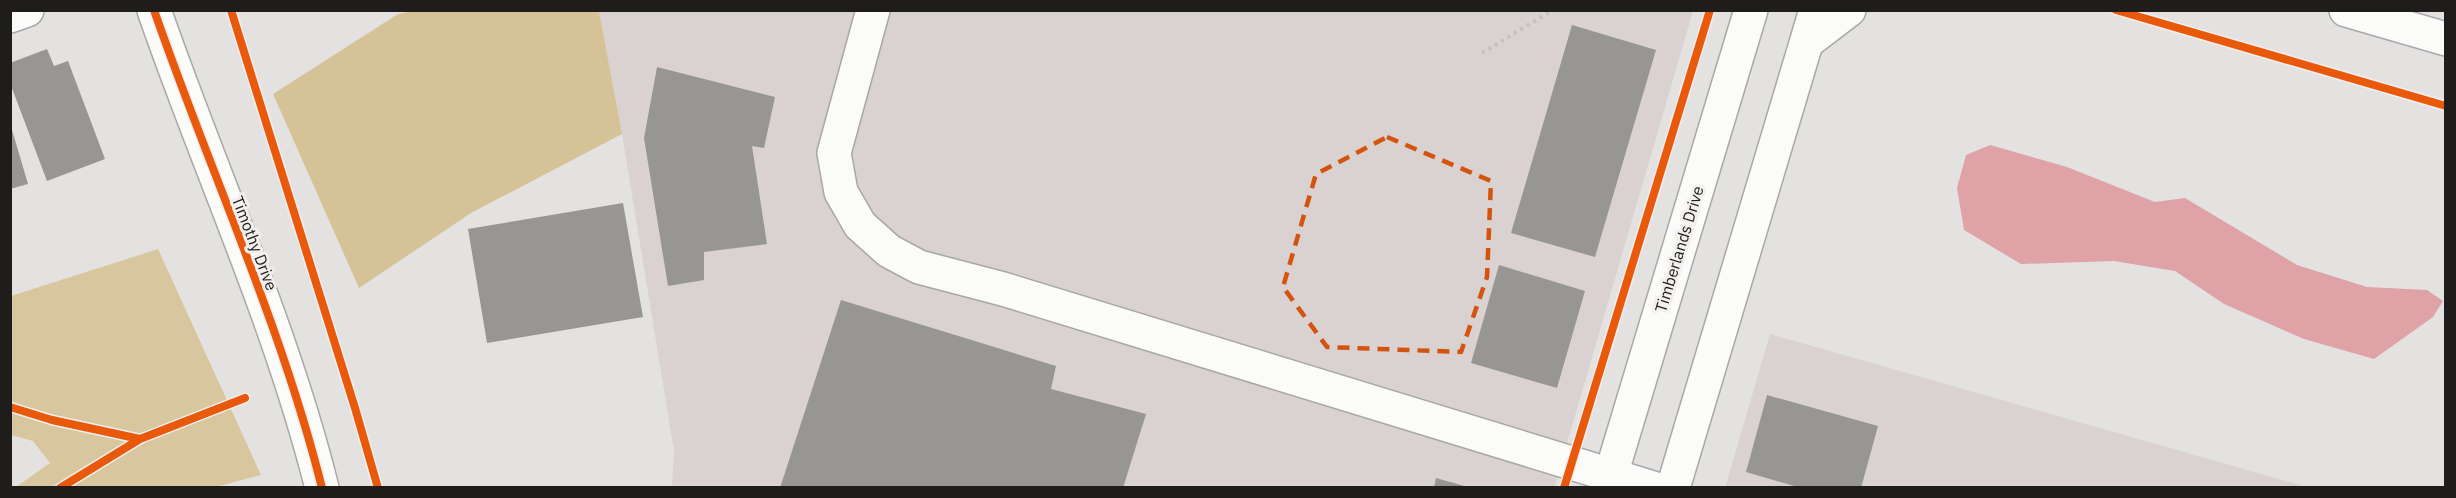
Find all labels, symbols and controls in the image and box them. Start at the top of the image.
street label: Timberlands Drive [1650,183,1708,315]
street label: Timothy Drive [228,193,282,293]

